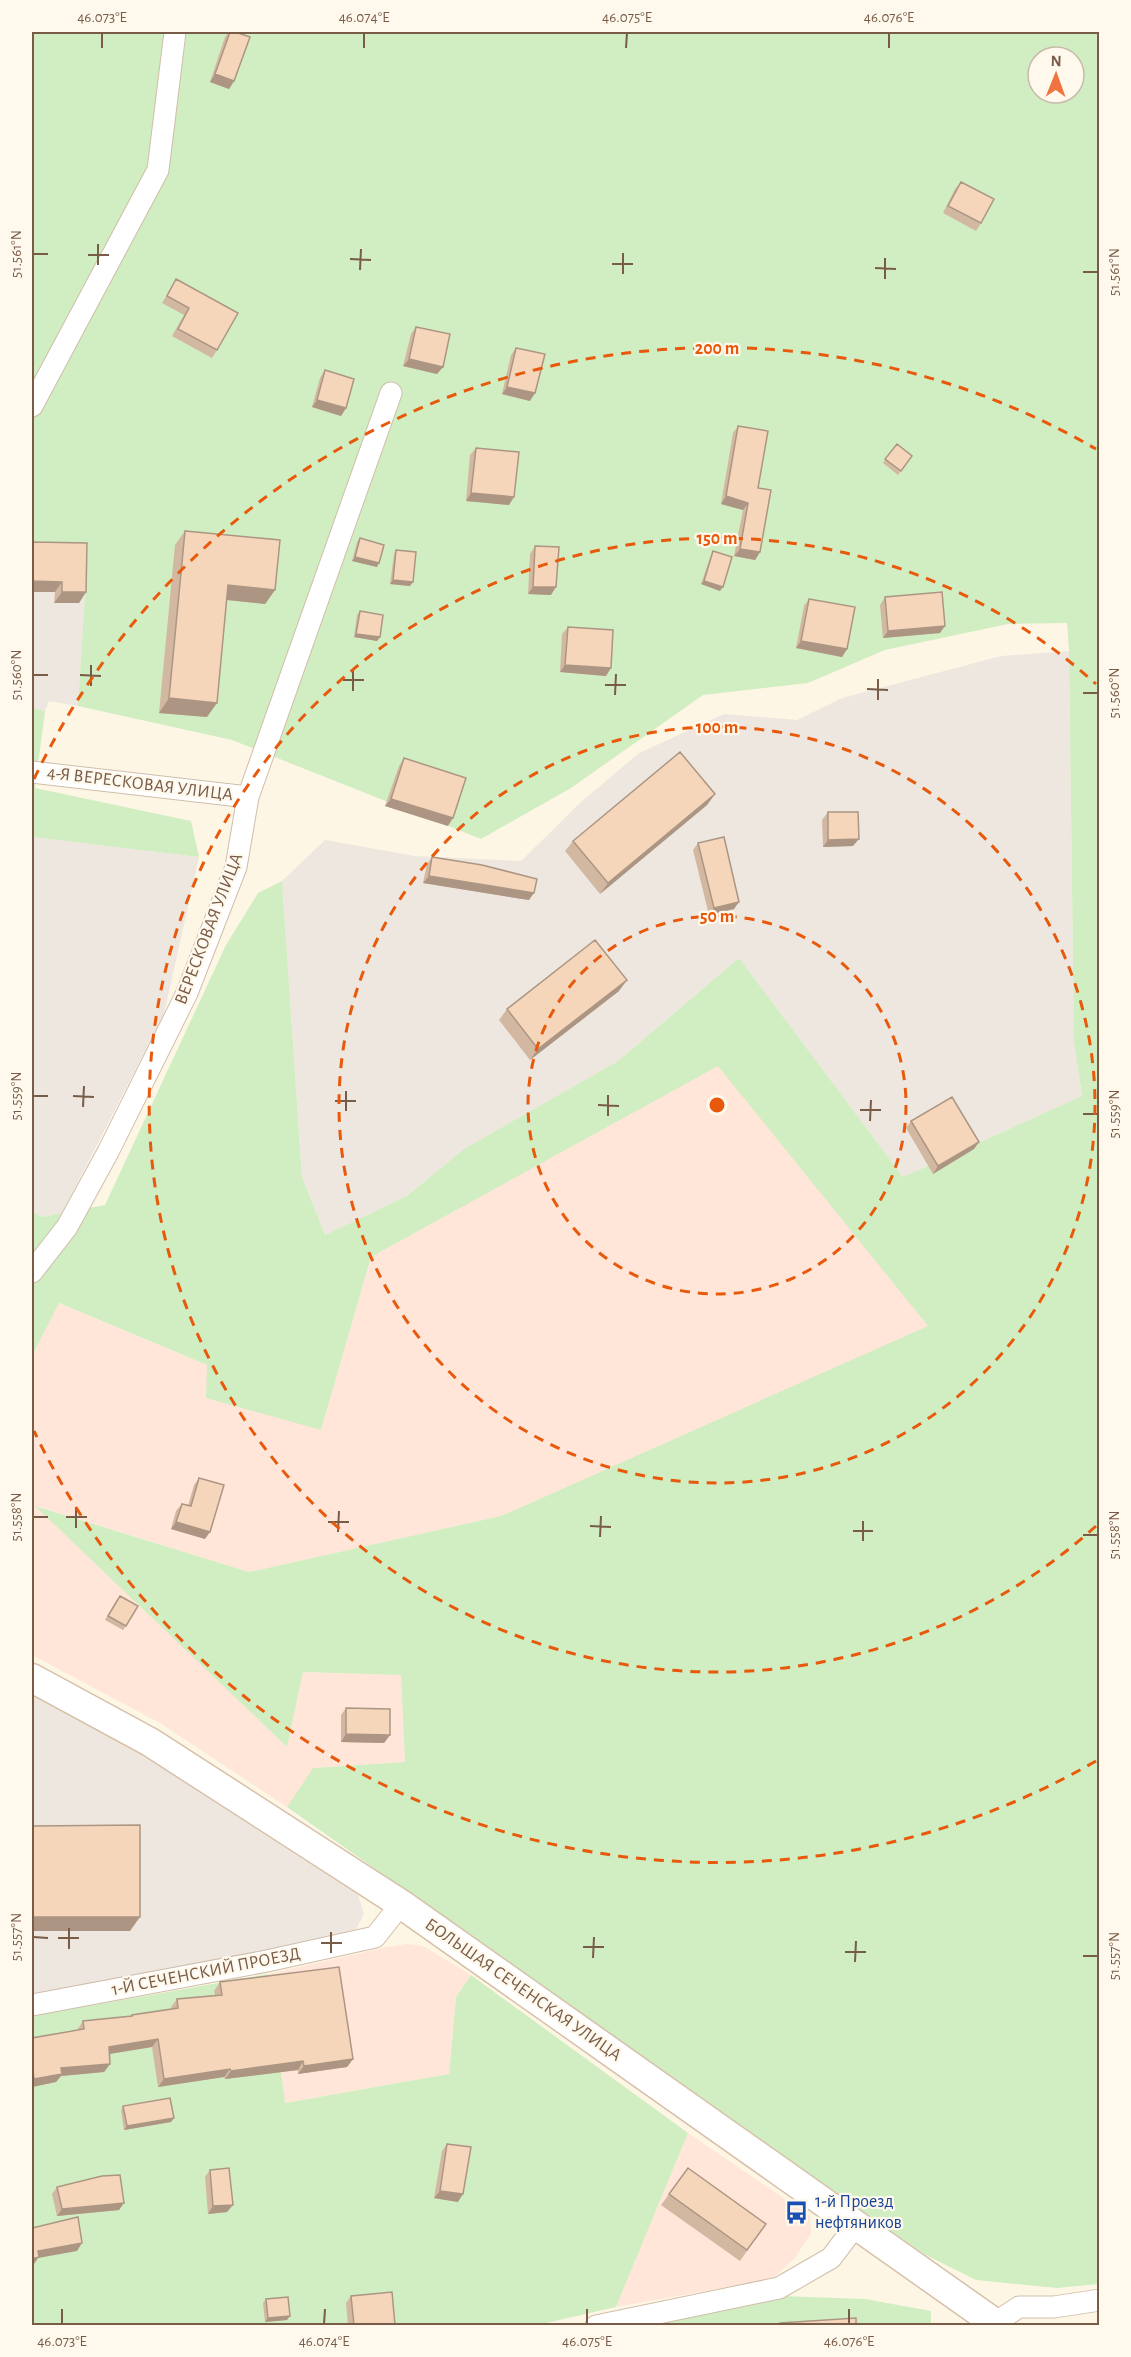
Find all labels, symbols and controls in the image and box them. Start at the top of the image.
text: 46.073°E [77,10,127,25]
text: 46.074°E [339,10,389,25]
text: 46.075°E [602,10,652,25]
text: 46.076°E [864,10,914,25]
north arrow [1026,45,1086,105]
text: N [1051,53,1062,69]
text: 51.561°N [9,230,24,278]
text: 51.561°N [1107,248,1122,296]
text: 200 m [695,340,739,358]
text: 150 m [697,530,737,548]
text: 51.560°N [9,650,24,700]
text: 51.560°N [1107,668,1122,718]
text: 100 m [696,719,738,737]
street label: 4-Я ВЕРЕСКОВАЯ УЛИЦА [46,764,234,804]
street label: ВЕРЕСКОВАЯ УЛИЦА [172,850,246,1007]
text: 50 m [700,908,734,926]
text: 51.559°N [9,1071,24,1121]
text: 51.559°N [1107,1089,1122,1139]
centre of rings [707,1095,727,1115]
text: 51.558°N [9,1492,24,1542]
text: 51.558°N [1107,1510,1122,1560]
text: 51.557°N [9,1913,24,1961]
street label: БОЛЬШАЯ СЕЧЕНСКАЯ УЛИЦА [421,1915,625,2065]
text: 51.557°N [1107,1932,1122,1980]
street label: 1-Й СЕЧЕНСКИЙ ПРОЕЗД [110,1943,302,1999]
place label: 1-й Проезд нефтяников [815,2193,902,2232]
bus stop icon: 1-й Проезд нефтяников [784,2199,810,2225]
text: 46.073°E [37,2334,87,2349]
text: 46.074°E [299,2334,349,2349]
text: 46.075°E [562,2334,612,2349]
text: 46.076°E [824,2334,874,2349]

